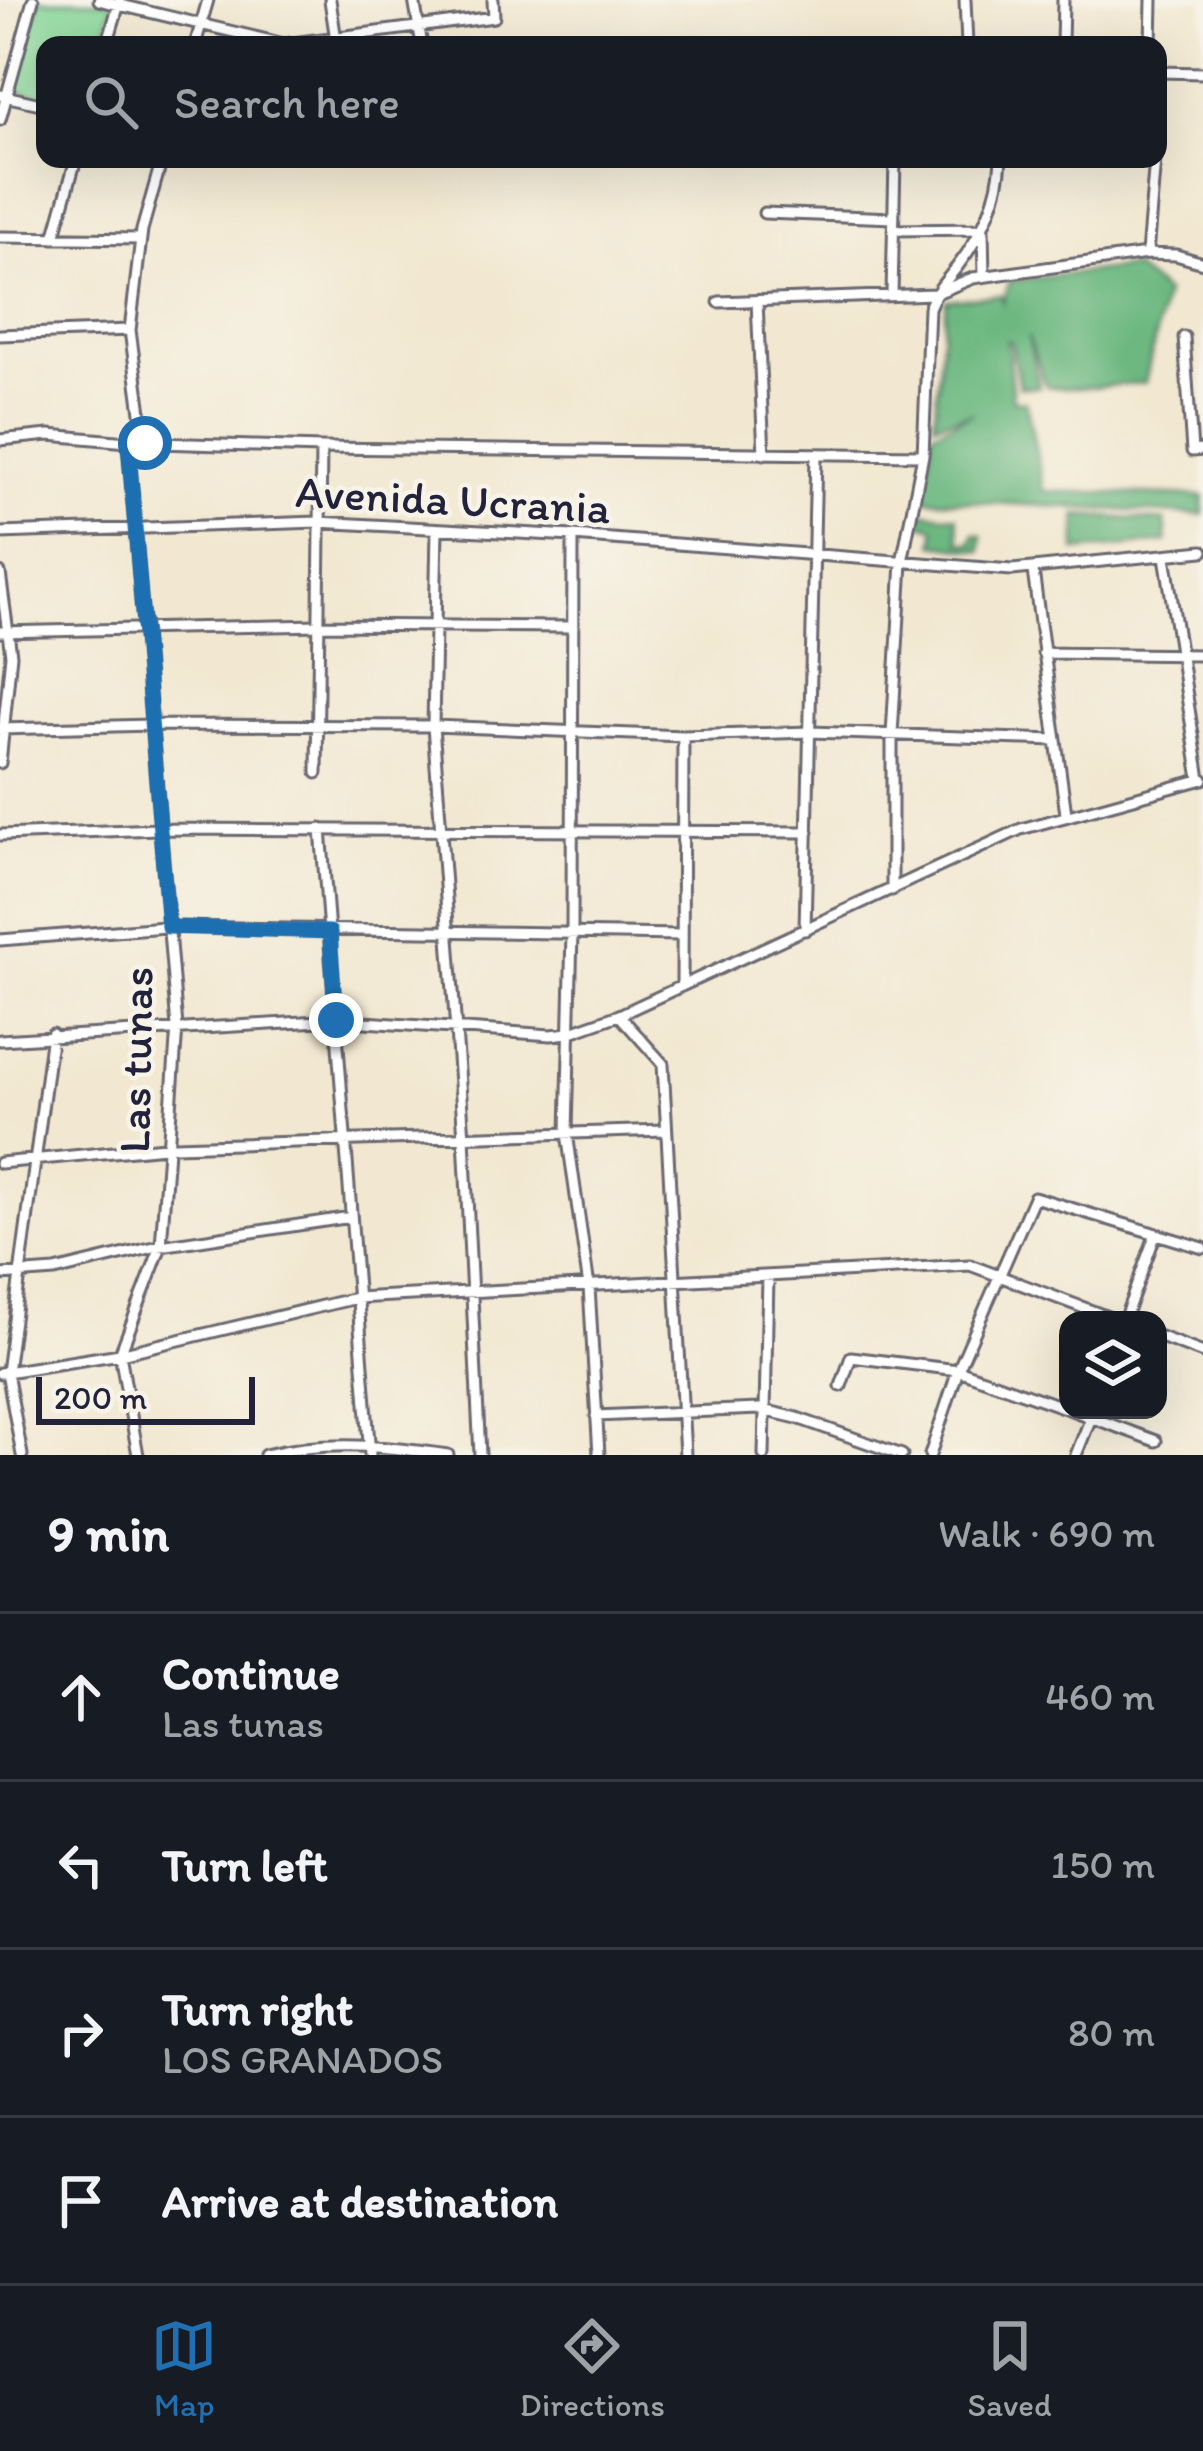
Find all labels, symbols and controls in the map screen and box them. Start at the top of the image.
search box [36,36,1167,168]
icon: search [78,69,144,135]
text: Search here [174,75,400,129]
route start [118,416,172,470]
street label: Avenida Ucrania [294,464,612,534]
street label: Las tunas [106,966,164,1154]
route end [309,993,363,1047]
map controls [1059,1311,1167,1419]
button: layers [1059,1311,1167,1419]
scale bar [36,1371,255,1424]
text: 200 m [54,1378,147,1417]
text: 9 min [48,1503,169,1564]
text: Walk · 690 m [938,1510,1155,1557]
text: Continue [162,1646,340,1700]
icon: ahead [48,1664,114,1730]
text: 460 m [1045,1673,1155,1720]
text: Las tunas [162,1700,324,1747]
icon: left [48,1832,114,1898]
text: Turn left [162,1838,328,1892]
text: 150 m [1051,1841,1155,1888]
text: Turn right [162,1982,353,2036]
icon: right [48,2000,114,2066]
text: 80 m [1068,2009,1155,2056]
text: LOS GRANADOS [162,2036,443,2083]
icon: arrive [48,2168,114,2234]
text: Arrive at destination [162,2174,558,2228]
tab: Map [151,2313,217,2424]
tab: Directions [520,2313,665,2424]
tab: Saved [968,2313,1052,2424]

